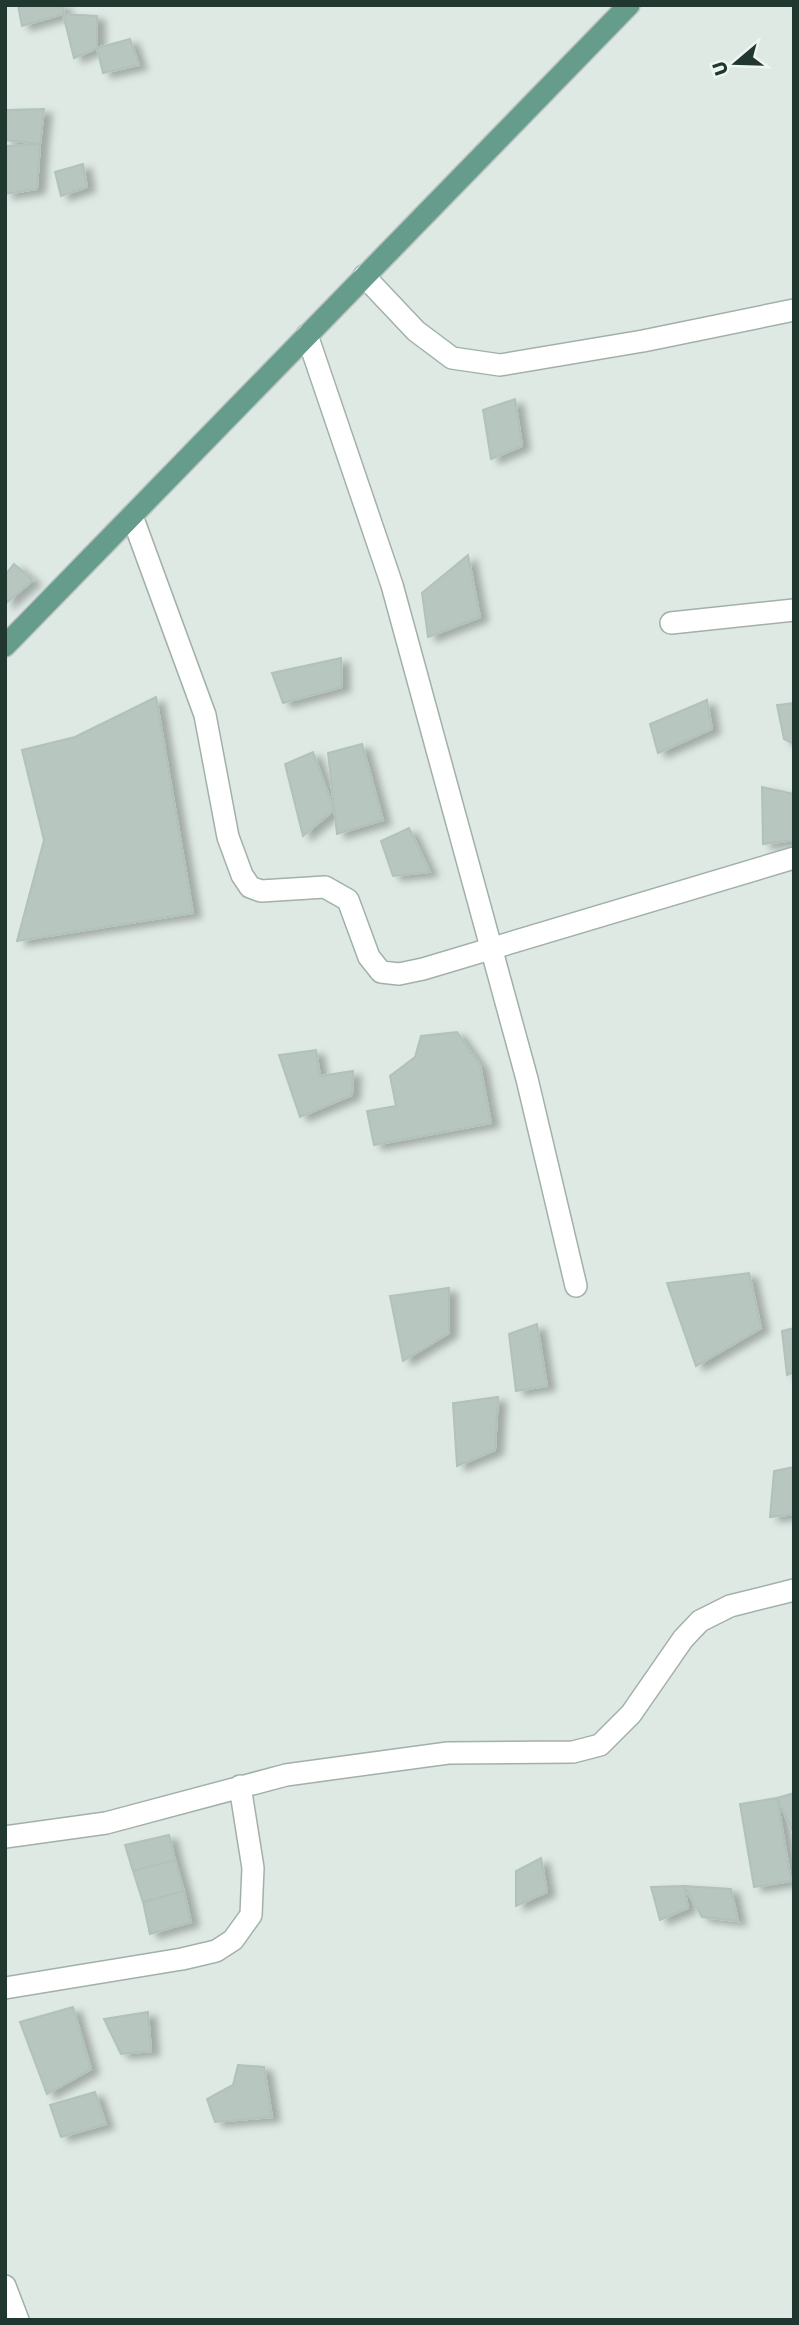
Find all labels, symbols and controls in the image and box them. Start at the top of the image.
north arrow [701,28,771,98]
text: U [705,58,735,79]

